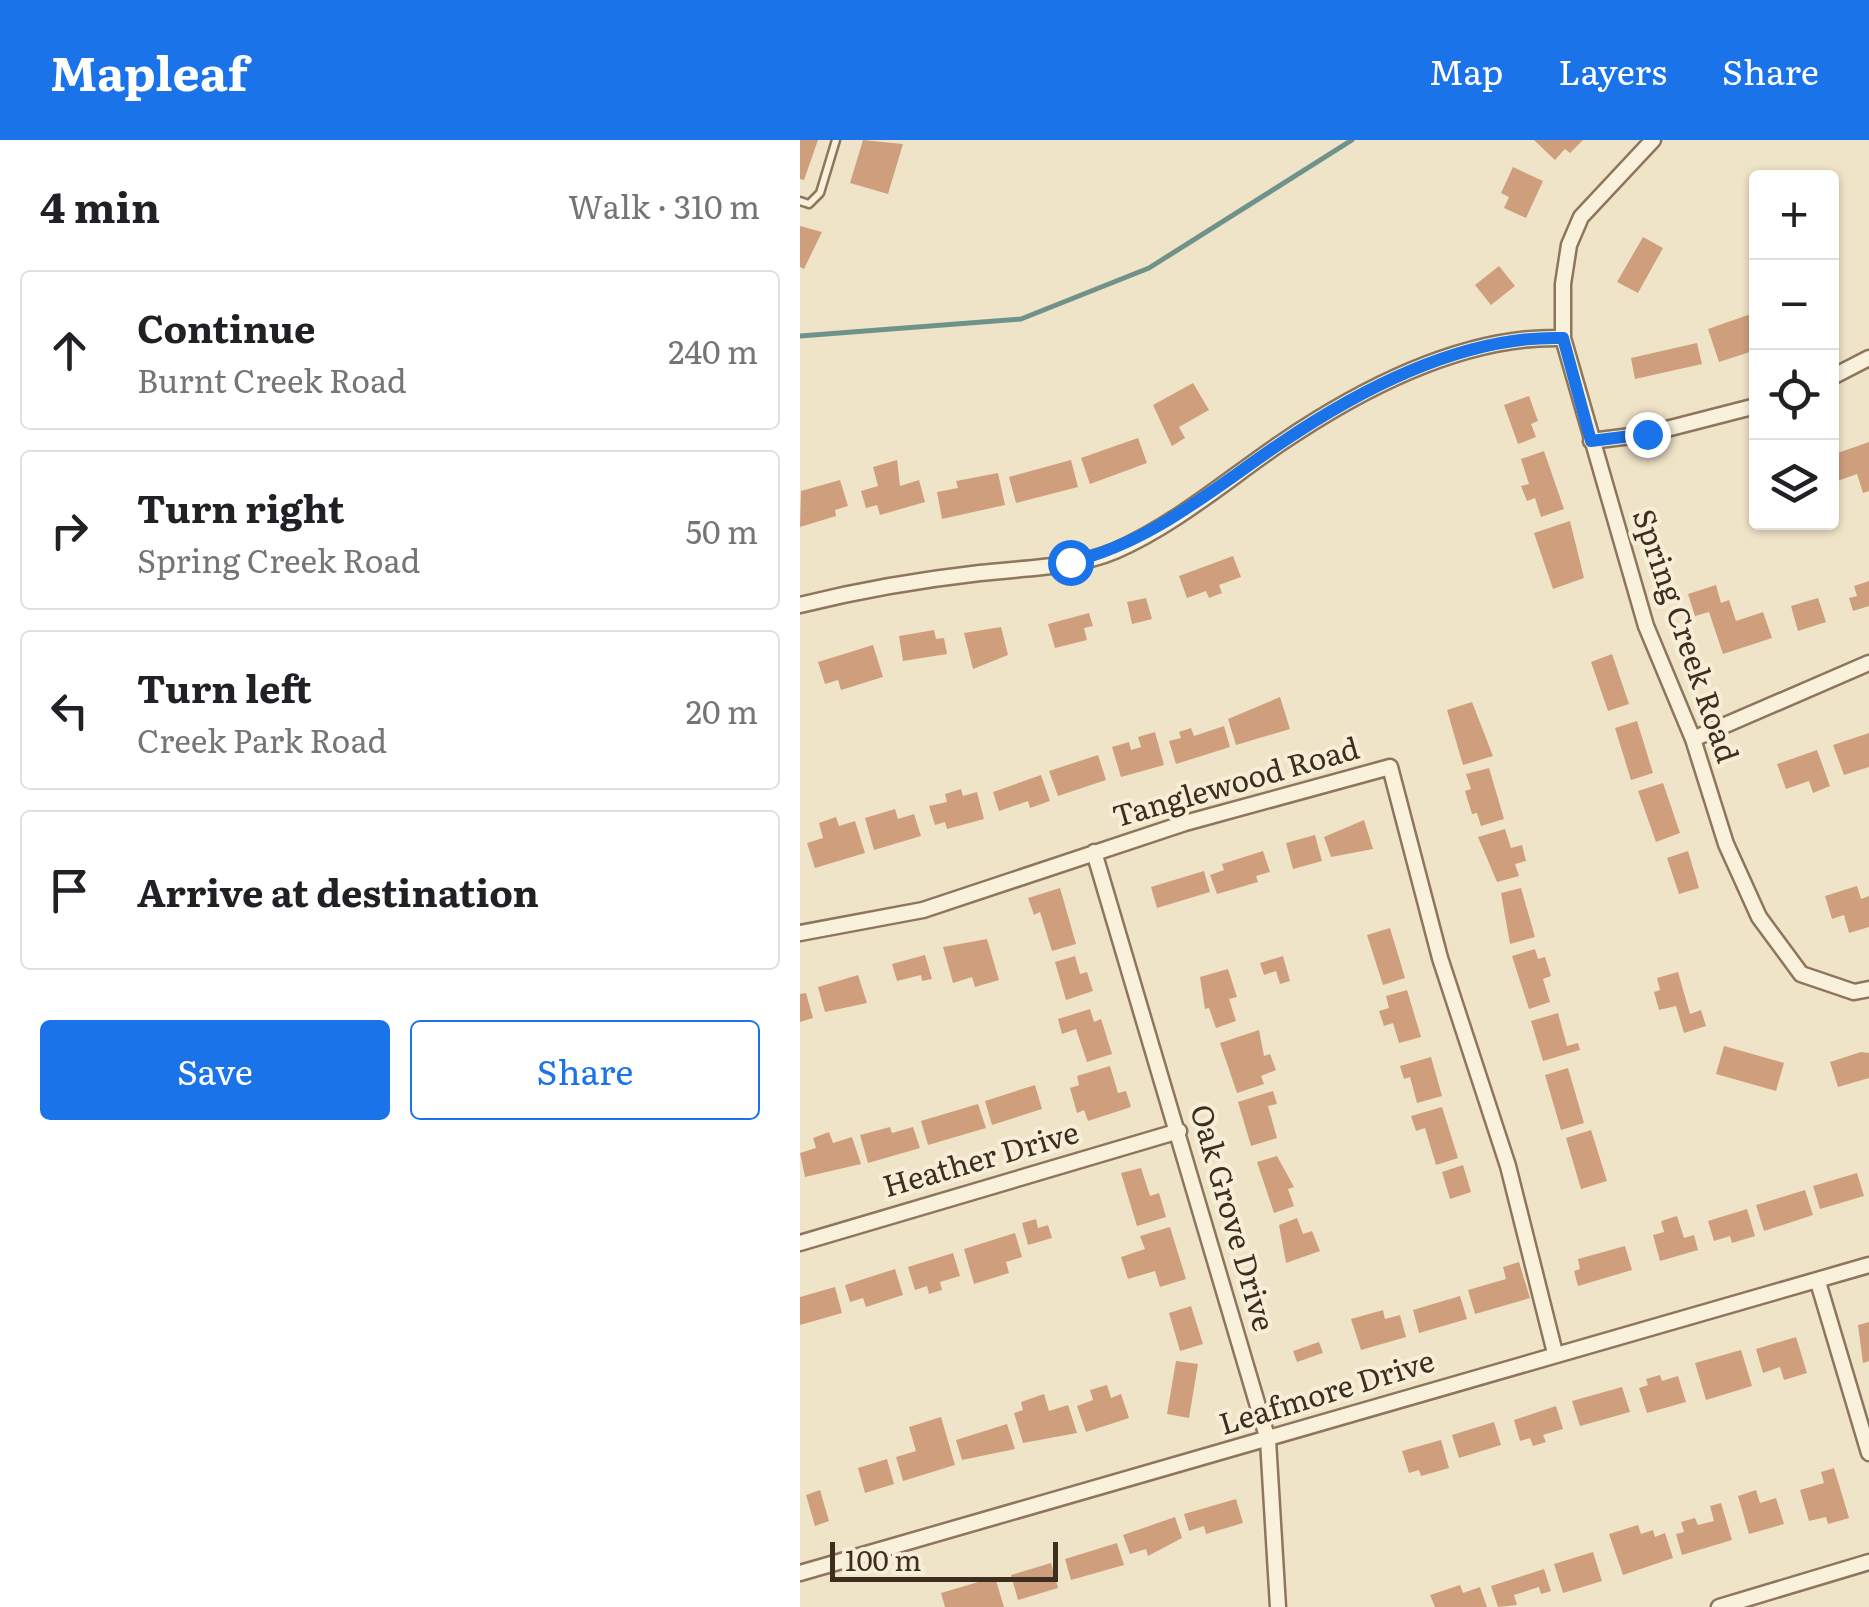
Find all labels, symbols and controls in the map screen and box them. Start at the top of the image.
text: Mapleaf [50,35,248,106]
text: Map [1429,44,1503,96]
text: Layers [1558,44,1667,96]
text: Share [1722,44,1819,96]
map controls [1749,170,1839,530]
button: + [1749,170,1839,260]
text: 4 min [40,174,160,236]
text: Walk · 310 m [568,181,760,229]
button: − [1749,260,1839,350]
text: Continue [137,298,315,355]
icon: ahead [42,323,97,378]
text: 240 m [668,326,758,374]
button: locate [1749,350,1839,440]
text: Burnt Creek Road [137,355,407,403]
route end [1625,412,1671,458]
button: layers [1749,440,1839,530]
text: Turn right [137,478,344,535]
street label: Spring Creek Road [1624,502,1752,768]
icon: right [42,503,97,558]
text: 50 m [686,506,758,554]
text: Spring Creek Road [137,535,420,583]
route start [1048,540,1094,586]
text: Turn left [137,658,312,715]
icon: left [42,683,97,738]
text: 20 m [686,686,758,734]
text: Creek Park Road [137,715,387,763]
street label: Tanglewood Road [1107,724,1364,836]
text: Arrive at destination [137,862,539,919]
icon: arrive [42,863,97,918]
button: Save [40,1020,390,1120]
button: Share [410,1020,760,1120]
street label: Oak Grove Drive [1181,1099,1288,1336]
street label: Heather Drive [877,1108,1083,1206]
street label: Leafmore Drive [1213,1337,1439,1444]
scale bar [830,1537,1058,1582]
text: 100 m [845,1538,922,1580]

